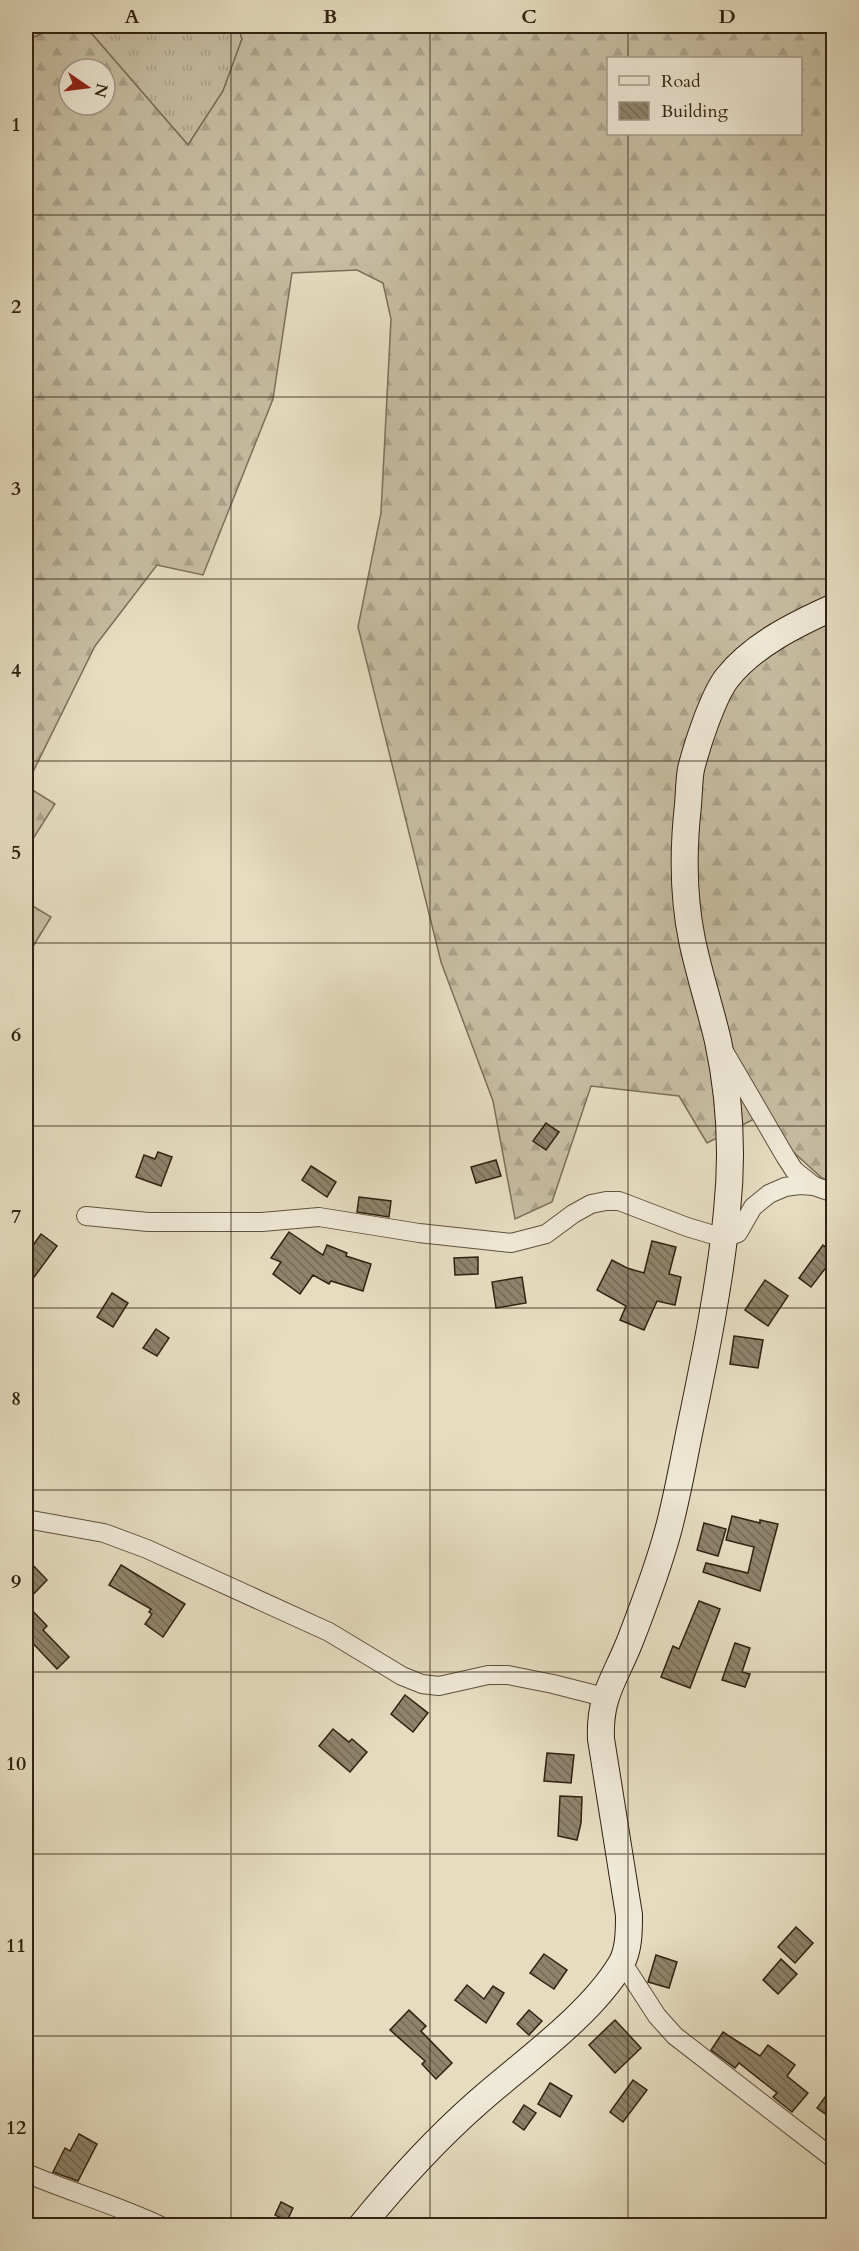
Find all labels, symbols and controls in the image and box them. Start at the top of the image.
text: A [124,3,140,30]
text: B [323,3,337,30]
text: C [521,3,537,30]
text: D [718,3,736,30]
north arrow [57,57,117,117]
legend [607,57,802,135]
text: Road [661,69,701,94]
text: N [88,81,113,100]
text: Building [661,99,729,124]
text: 1 [11,111,21,138]
text: 2 [11,293,21,320]
text: 3 [11,475,21,502]
text: 4 [11,657,21,684]
text: 5 [11,839,21,866]
text: 6 [11,1021,21,1048]
text: 7 [11,1203,21,1230]
text: 8 [11,1385,21,1412]
text: 9 [11,1568,21,1595]
text: 10 [6,1750,26,1777]
text: 11 [6,1932,26,1959]
text: 12 [6,2114,26,2141]

